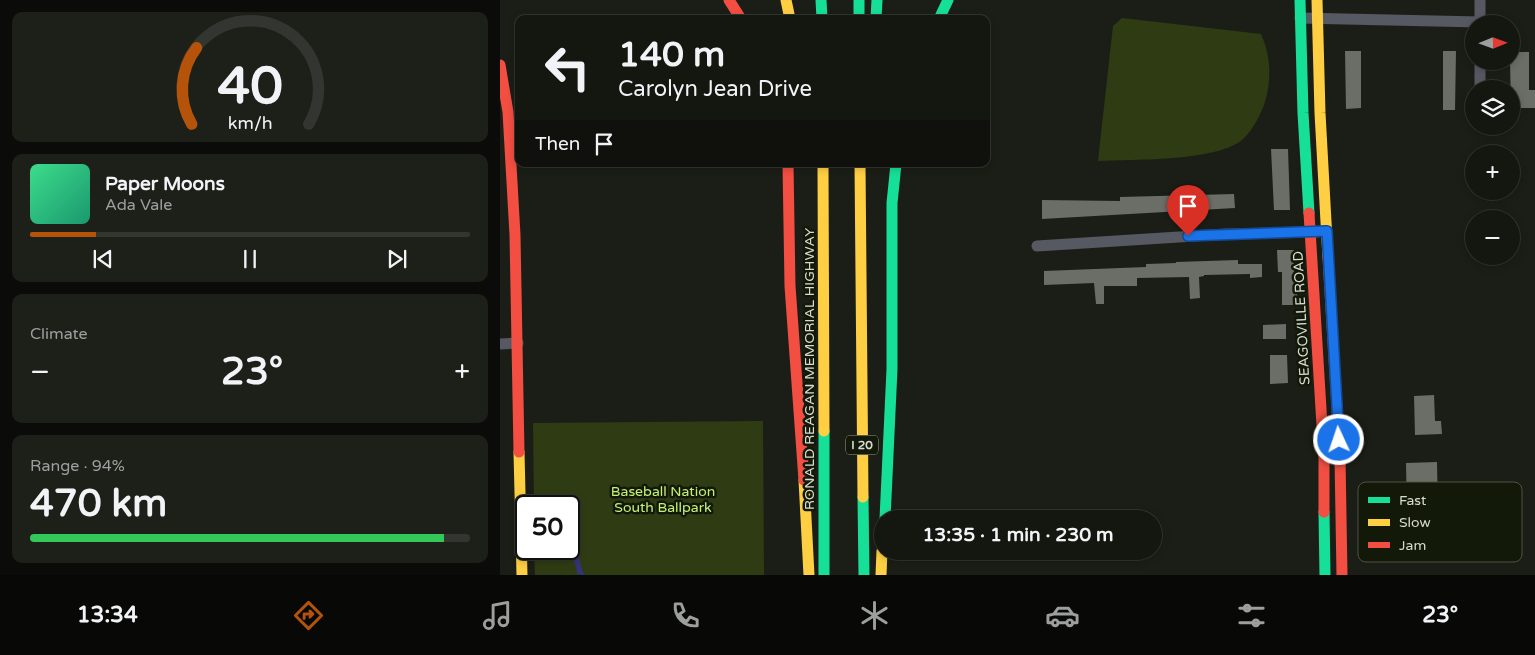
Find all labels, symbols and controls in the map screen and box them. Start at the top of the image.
north arrow [1465,15,1520,70]
map controls [1465,15,1520,265]
text: 140 m [618,34,725,76]
icon: left [535,35,600,100]
text: 40 [217,55,283,118]
text: Carolyn Jean Drive [618,76,812,102]
button: layers [1465,80,1520,135]
text: km/h [228,113,272,134]
icon: arrive [590,130,618,158]
text: Then [535,133,580,155]
button: + [1465,145,1520,200]
text: Paper Moons [105,173,225,195]
pin [1167,185,1209,236]
icon: arrive [1174,192,1202,220]
text: Ada Vale [105,195,172,215]
button: − [1465,210,1520,265]
street label: RONALD REAGAN MEMORIAL HIGHWAY [801,228,818,510]
icon: previous [89,245,117,273]
icon: pause [236,245,264,273]
icon: next [383,245,411,273]
street label: SEAGOVILLE ROAD [1290,251,1313,385]
text: Climate [30,324,88,344]
text: 23° [221,349,283,395]
text: − [30,355,50,389]
text: + [454,355,470,389]
position arrow [1312,413,1364,465]
road number: I 20 [846,436,878,454]
text: Range · 94% [30,456,125,476]
text: 470 km [30,481,167,527]
legend [1358,482,1522,562]
park label: Baseball Nation South Ballpark [611,483,715,516]
text: Fast [1399,492,1427,509]
speed limit sign: 50 [515,495,580,560]
text: Slow [1399,514,1431,531]
text: 13:35 · 1 min · 230 m [922,524,1114,546]
text: Jam [1399,537,1426,554]
icon: directions [291,598,326,633]
icon: music [480,598,515,633]
icon: phone [668,598,703,633]
icon: climate [857,598,892,633]
icon: car [1045,598,1080,633]
icon: filters [1234,598,1269,633]
text: 13:34 [77,602,138,628]
text: 23° [1422,602,1458,628]

